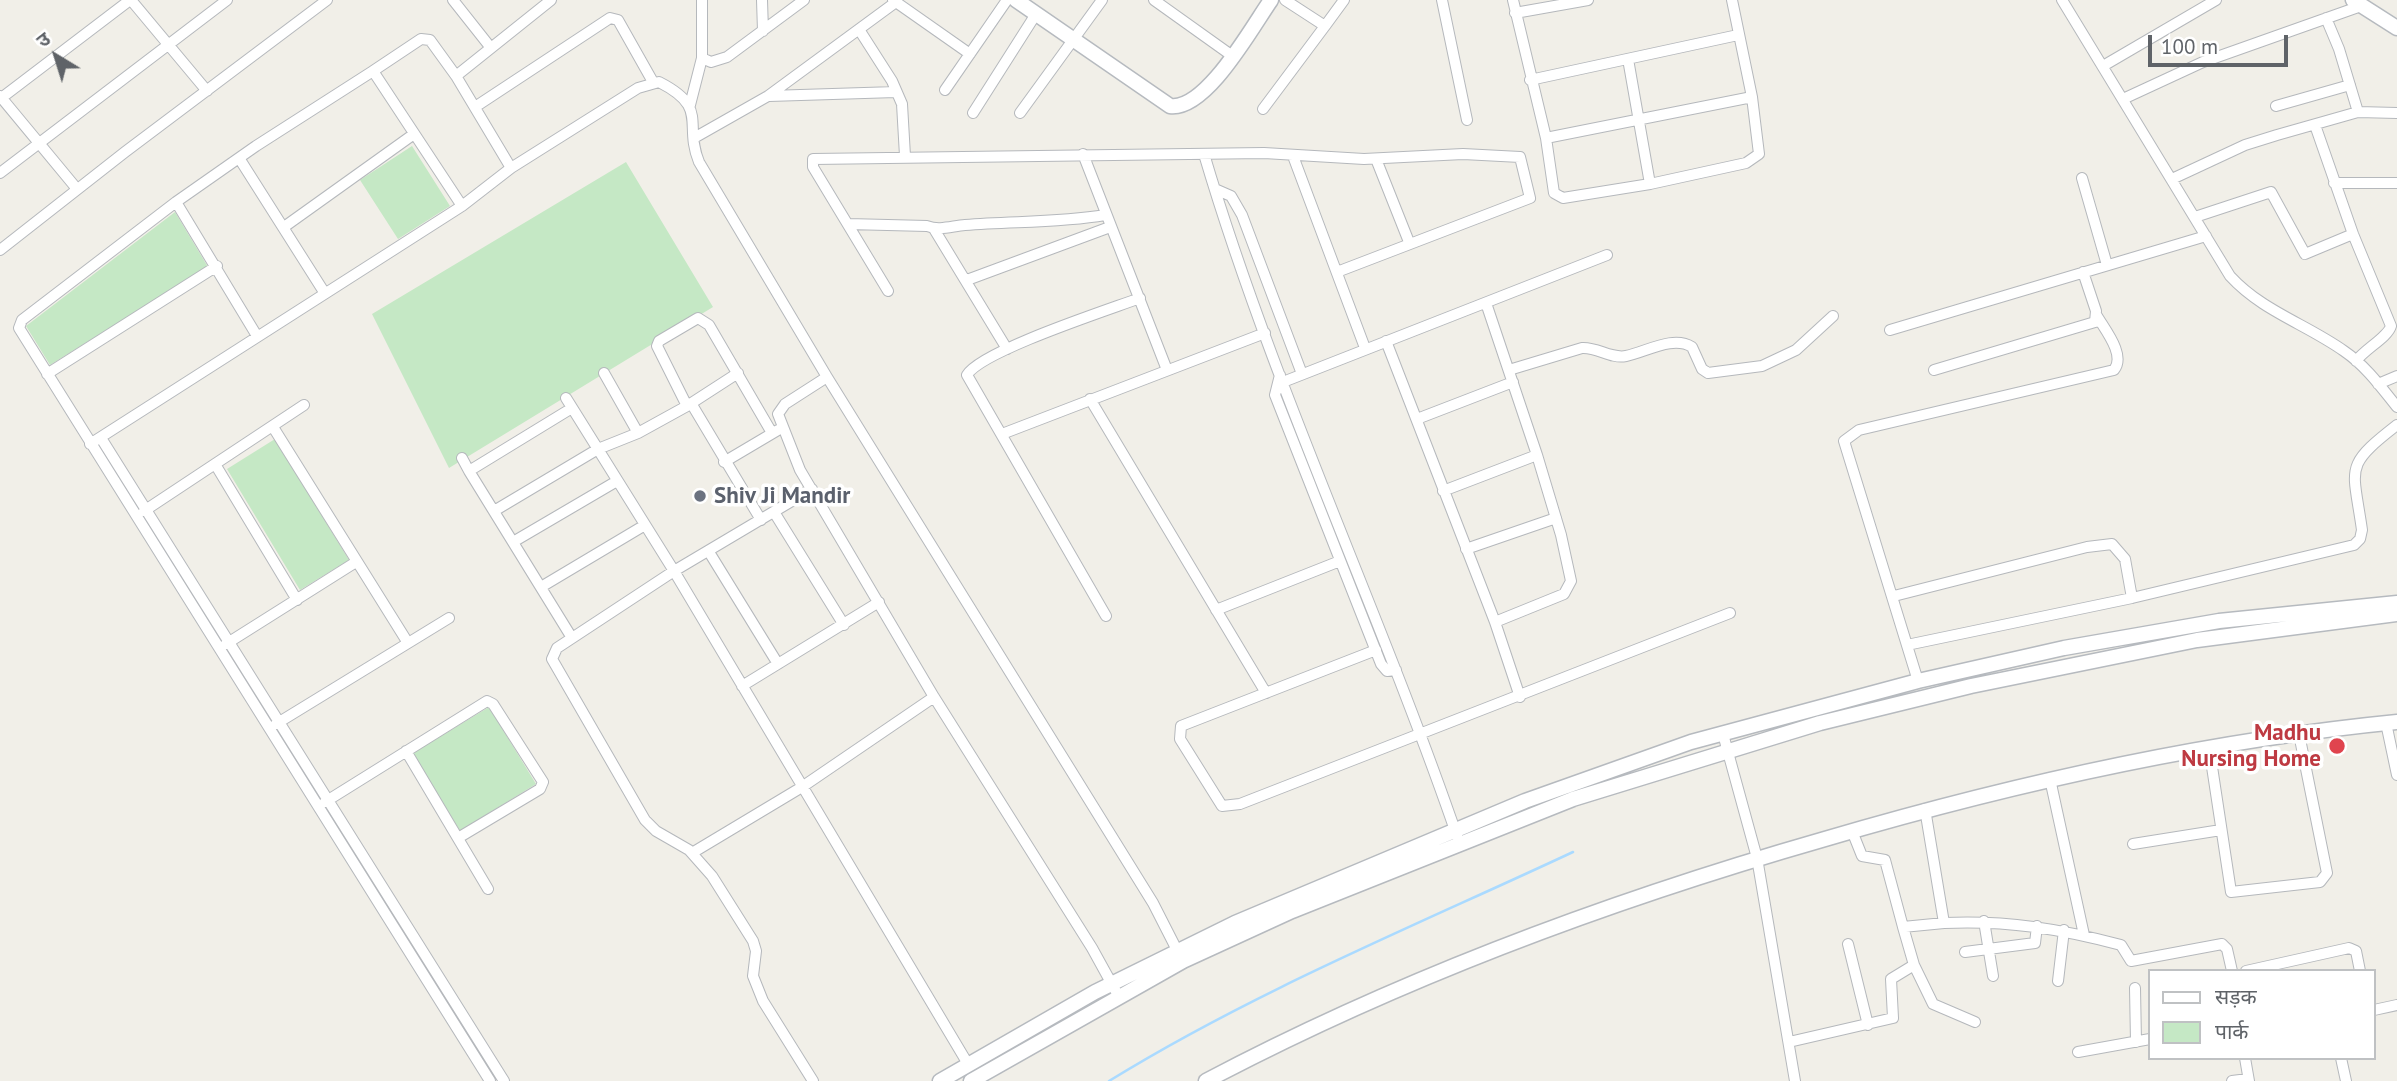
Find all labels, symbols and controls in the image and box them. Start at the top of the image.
north arrow [21,21,91,91]
scale bar [2152,21,2292,65]
text: उ [31,27,55,52]
text: 100 m [2161,33,2218,60]
place label: Shiv Ji Mandir [714,482,850,510]
marker: Shiv Ji Mandir [692,488,708,504]
place label: Madhu Nursing Home [2181,719,2321,773]
marker: Madhu Nursing Home [2327,736,2347,756]
legend [2148,969,2376,1060]
text: सड़क [2215,983,2257,1010]
text: पार्क [2215,1018,2249,1045]

